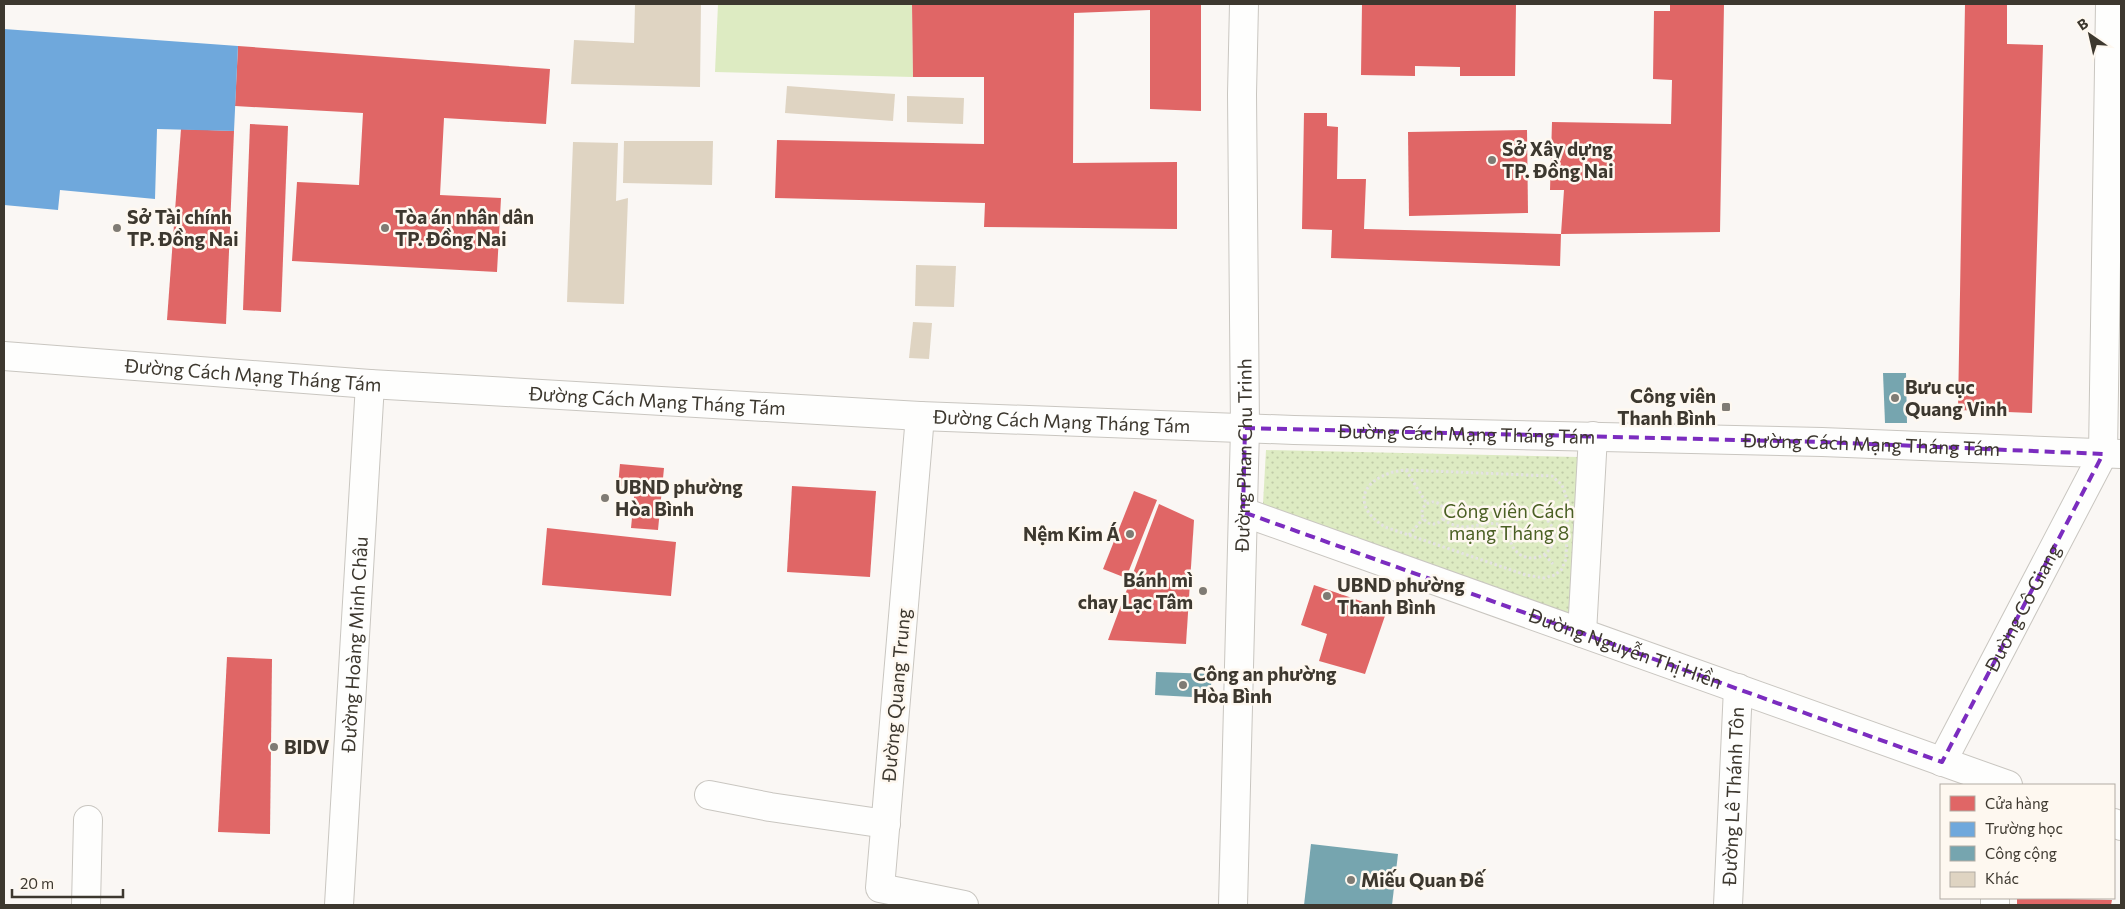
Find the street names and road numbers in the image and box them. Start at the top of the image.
street label: Đường Cách Mạng Tháng Tám [123,353,382,396]
street label: Đường Phan Chu Trinh [1230,358,1256,553]
street label: Đường Cách Mạng Tháng Tám [527,381,787,419]
street label: Đường Cách Mạng Tháng Tám [932,404,1191,437]
street label: Đường Cách Mạng Tháng Tám [1337,419,1596,448]
street label: Đường Cách Mạng Tháng Tám [1742,428,2001,460]
street label: Đường Hoàng Minh Châu [336,536,372,754]
street label: Đường Cô Giang [1979,540,2065,676]
street label: Đường Nguyễn Thị Hiền [1525,603,1725,693]
street label: Đường Quang Trung [876,607,915,783]
street label: Đường Lê Thánh Tôn [1717,706,1748,887]

